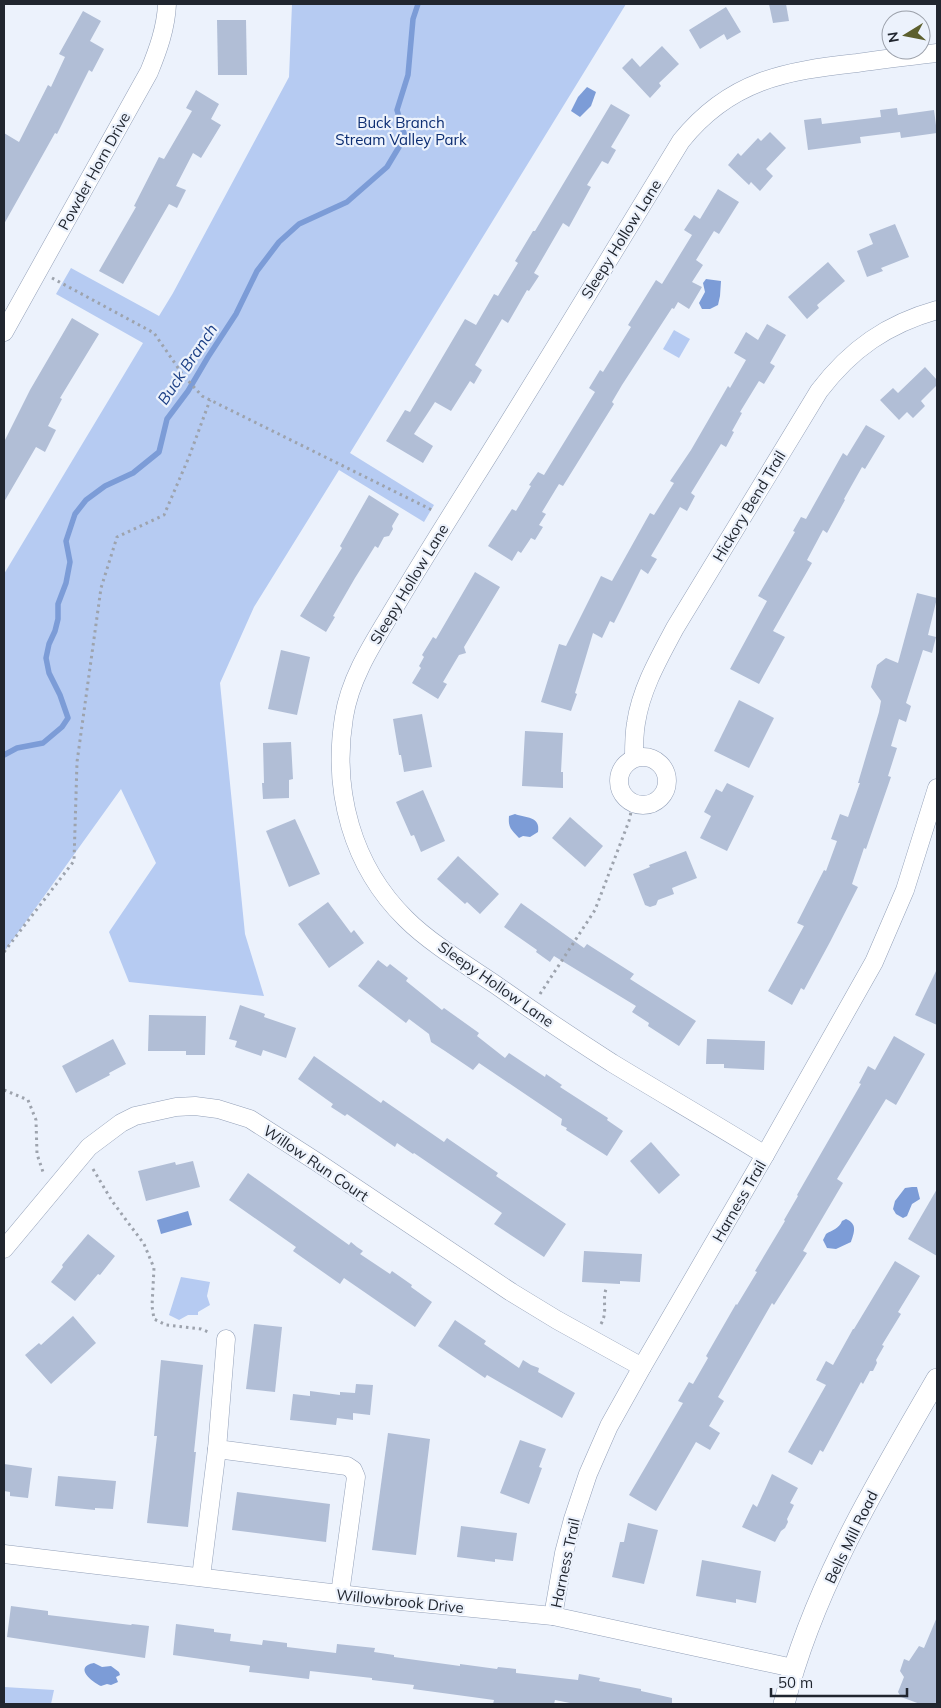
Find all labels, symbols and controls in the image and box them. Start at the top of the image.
north arrow [881,10,931,60]
text: N [883,30,903,44]
street label: Powder Horn Drive [54,109,134,233]
park label: Buck Branch Stream Valley Park [335,113,467,149]
street label: Sleepy Hollow Lane [577,176,665,302]
water label: Buck Branch [153,320,221,408]
street label: Hickory Bend Trail [708,447,790,565]
street label: Sleepy Hollow Lane [366,521,452,647]
street label: Sleepy Hollow Lane [435,937,557,1031]
street label: Willow Run Court [260,1121,372,1205]
street label: Harness Trail [708,1157,770,1245]
street label: Bells Mill Road [820,1487,882,1587]
street label: Harness Trail [546,1516,584,1610]
street label: Willowbrook Drive [335,1585,465,1617]
scale bar [771,1666,907,1698]
text: 50 m [778,1673,813,1692]

